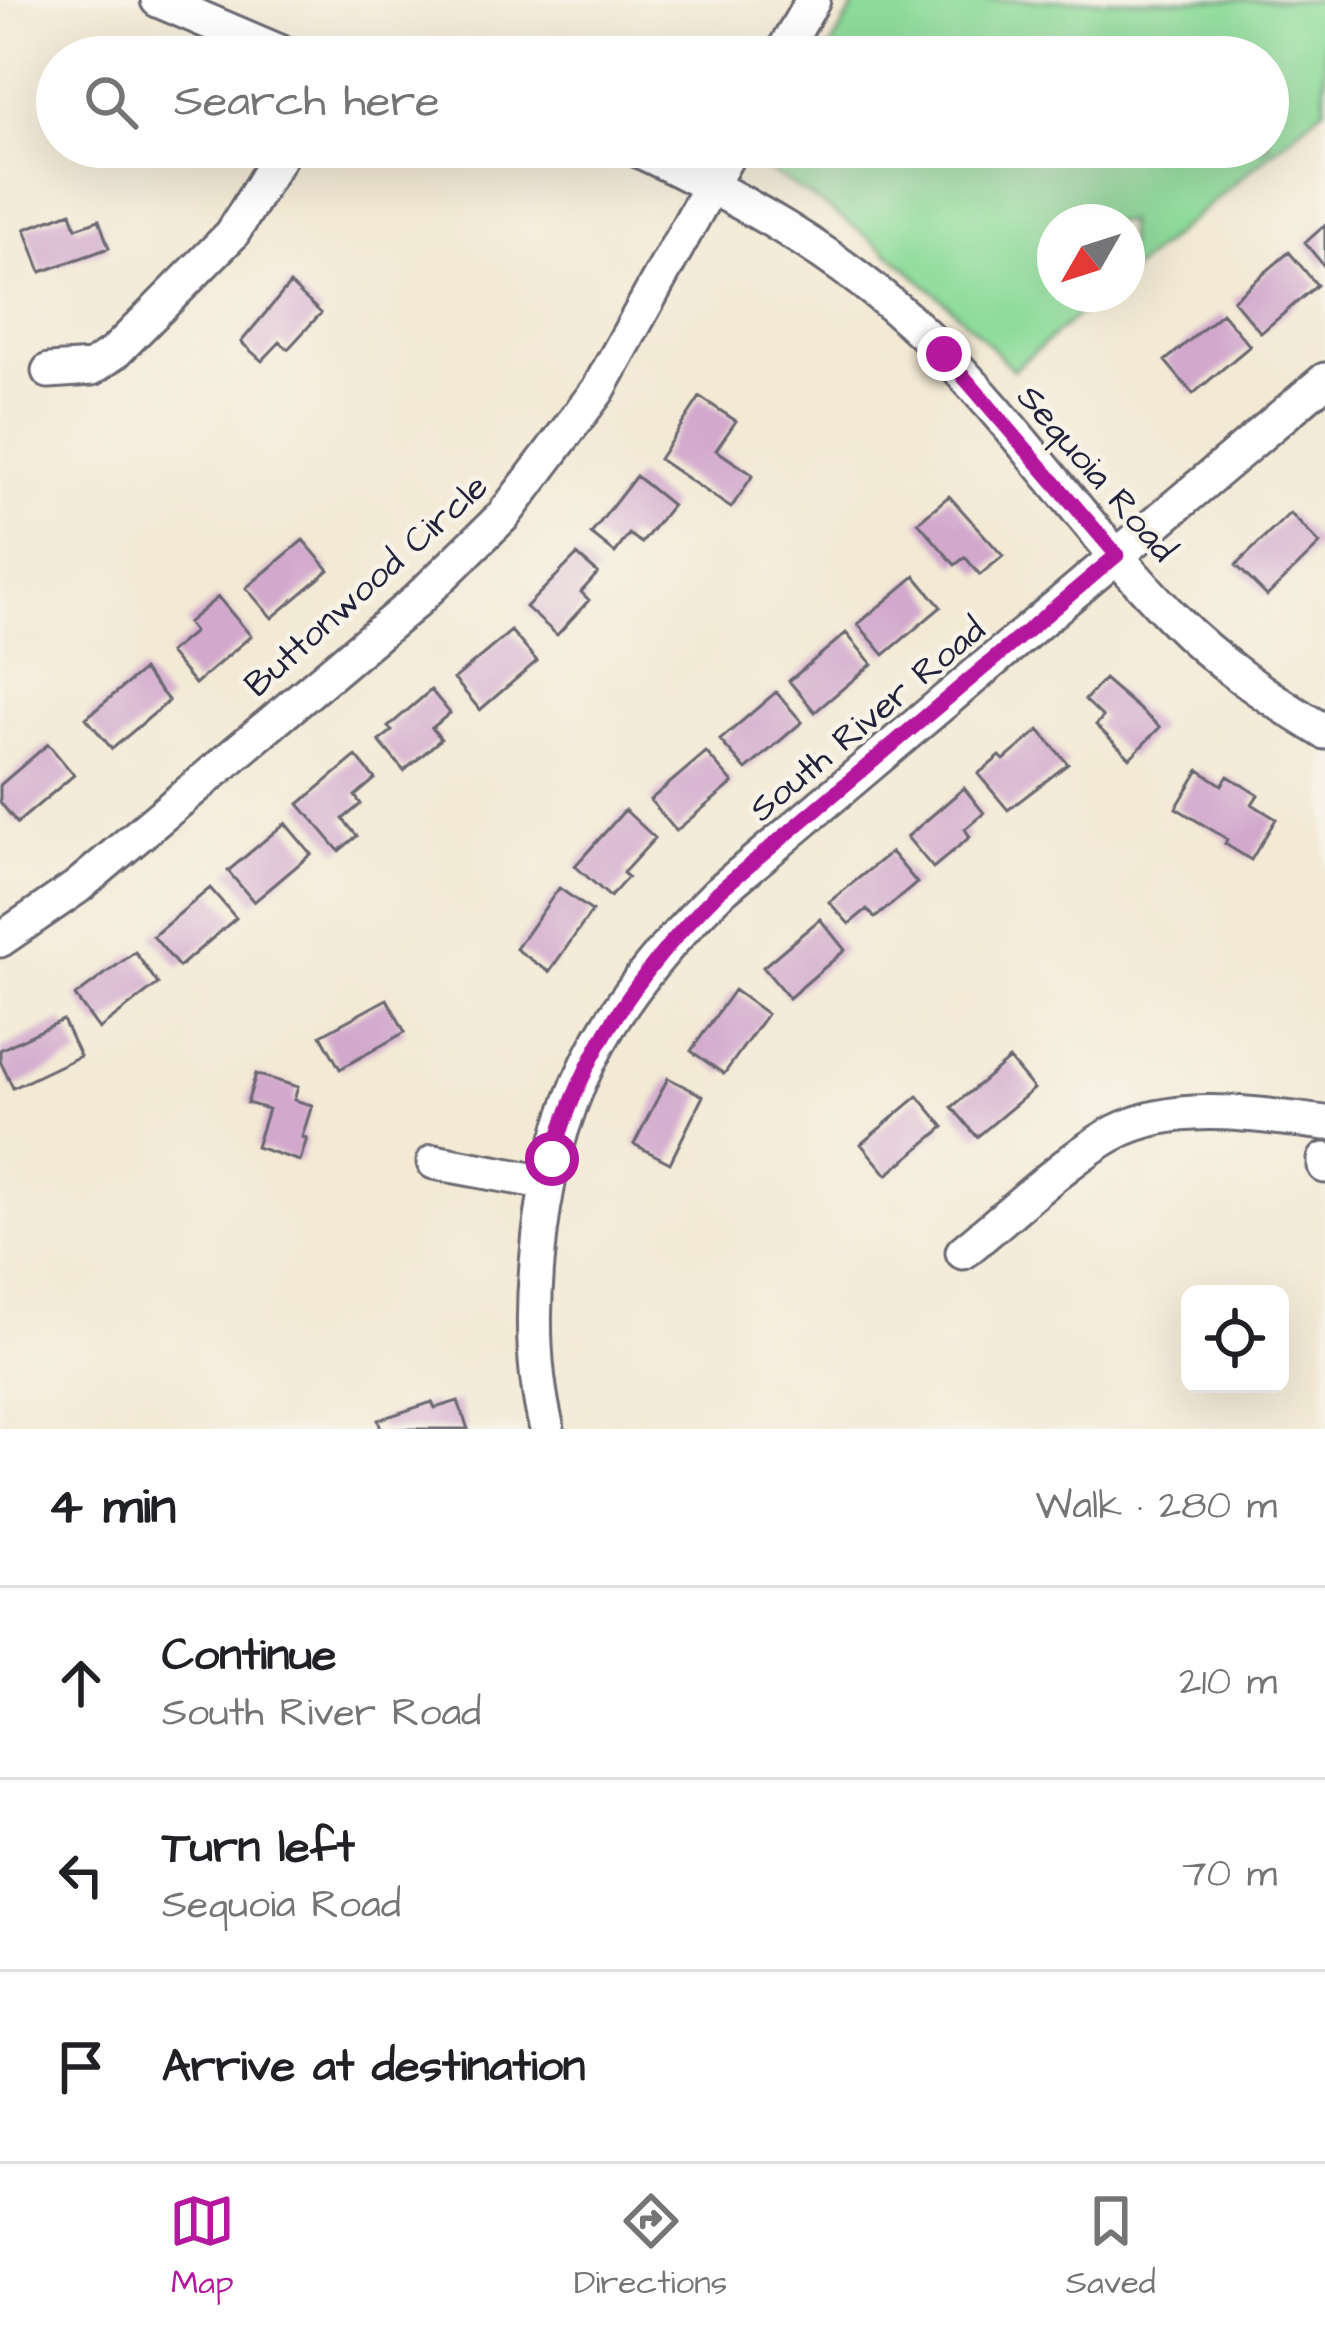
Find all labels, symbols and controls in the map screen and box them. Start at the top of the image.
search box [36,36,1289,168]
icon: search [78,69,144,135]
text: Search here [174,71,440,133]
north arrow [1037,204,1145,312]
route end [917,327,971,381]
street label: Sequoia Road [1005,374,1188,574]
street label: Buttonwood Circle [234,462,500,709]
street label: South River Road [738,606,997,834]
route start [525,1132,579,1186]
map controls [1181,1285,1289,1393]
button: locate [1181,1285,1289,1393]
text: 4 min [48,1472,176,1543]
text: Walk · 280 m [1035,1480,1277,1534]
text: Continue [162,1625,336,1687]
icon: ahead [48,1650,114,1716]
text: 210 m [1179,1656,1277,1710]
text: South River Road [162,1687,481,1741]
text: Turn left [162,1817,355,1879]
icon: left [48,1842,114,1908]
text: 70 m [1182,1848,1277,1902]
text: Sequoia Road [162,1879,401,1933]
icon: arrive [48,2034,114,2100]
text: Arrive at destination [162,2036,585,2098]
tab: Map [169,2188,235,2306]
tab: Directions [574,2188,727,2306]
tab: Saved [1066,2188,1156,2306]

